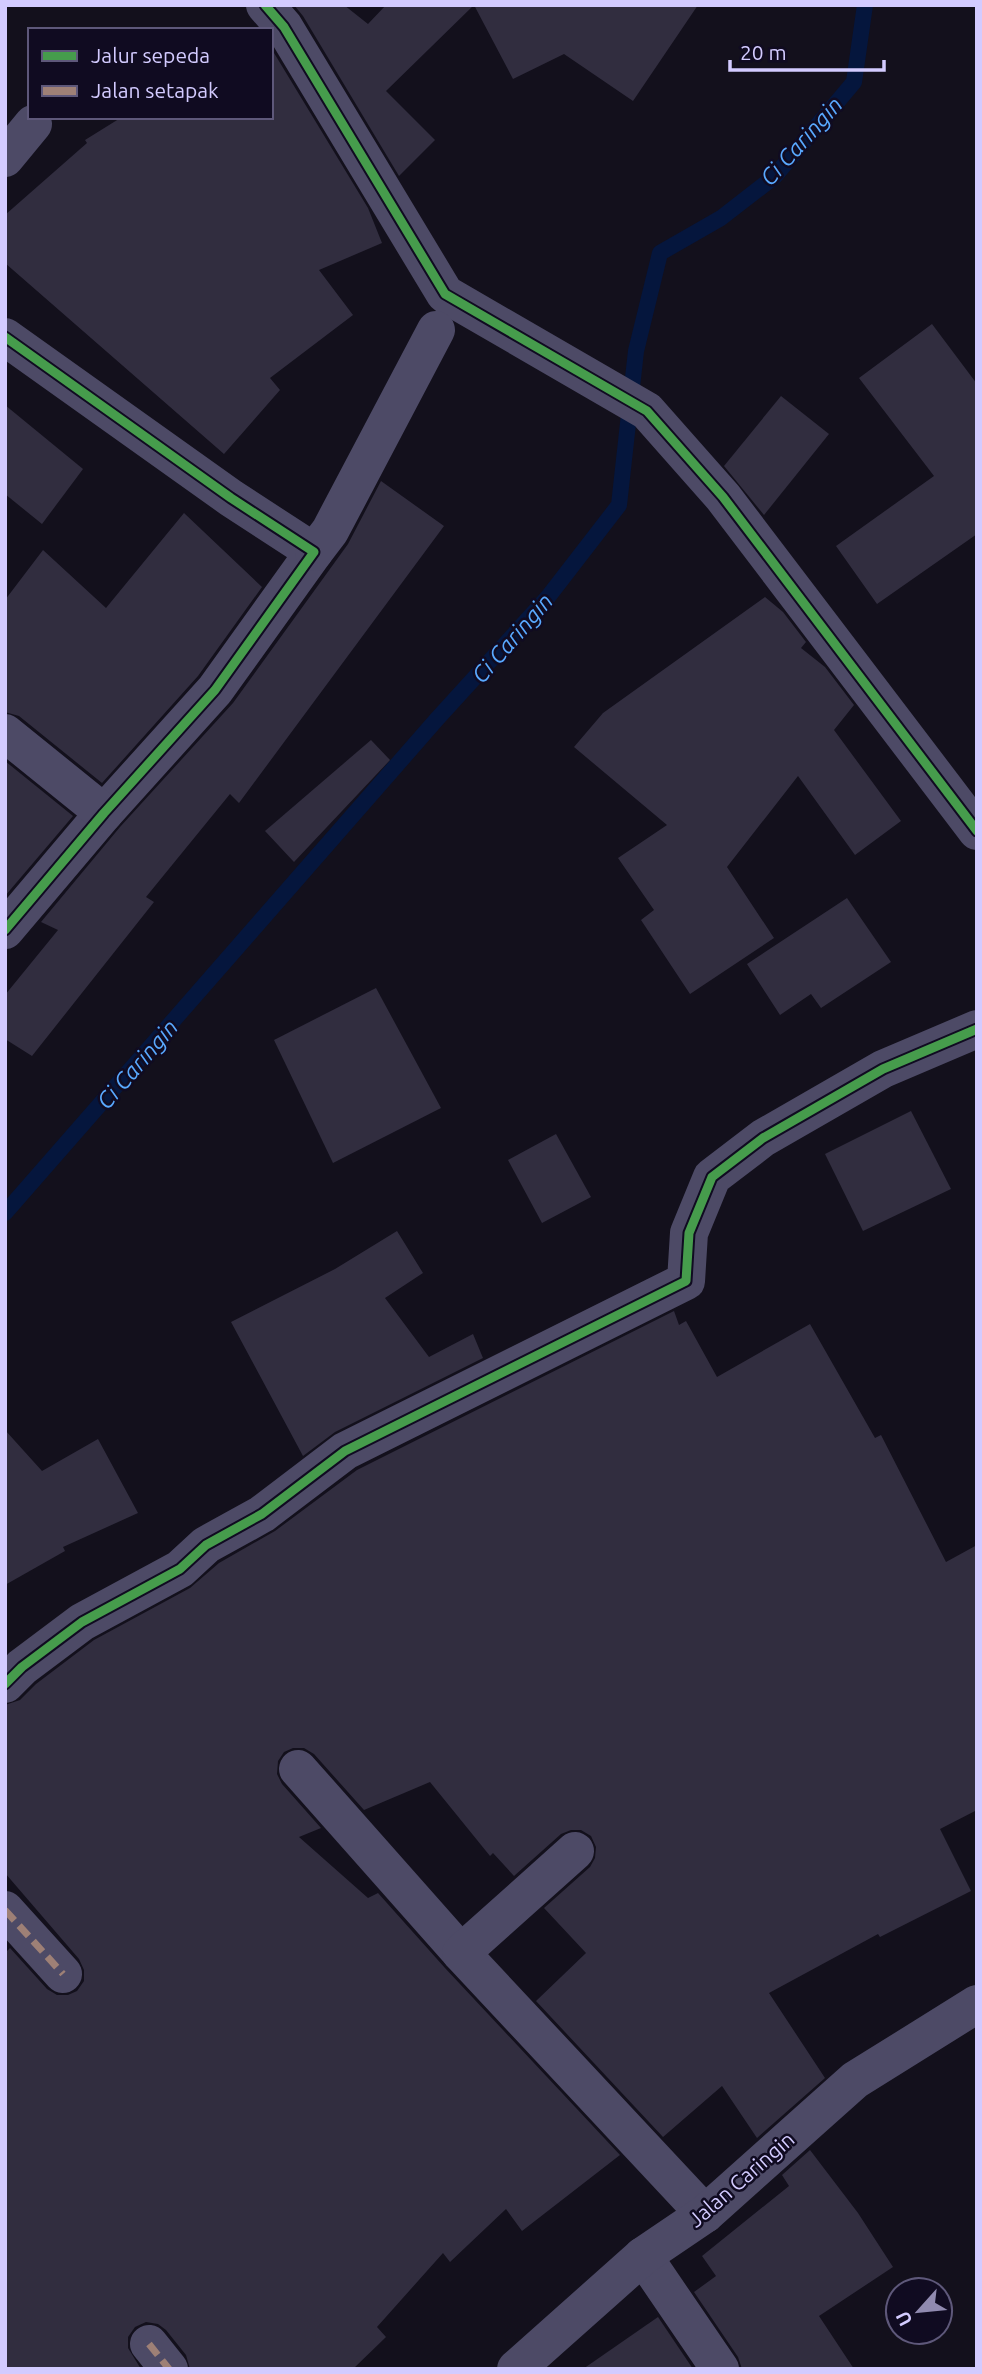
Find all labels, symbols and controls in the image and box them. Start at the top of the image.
legend [28,28,273,119]
scale bar [730,28,884,72]
text: 20 m [740,40,787,64]
text: Jalur sepeda [91,43,210,67]
text: Jalan setapak [91,78,219,102]
water label: Ci Caringin [755,92,847,190]
water label: Ci Caringin [466,588,558,688]
water label: Ci Caringin [91,1014,183,1114]
street label: Jalan Caringin [683,2127,799,2231]
north arrow [884,2276,954,2346]
text: U [891,2308,917,2330]

